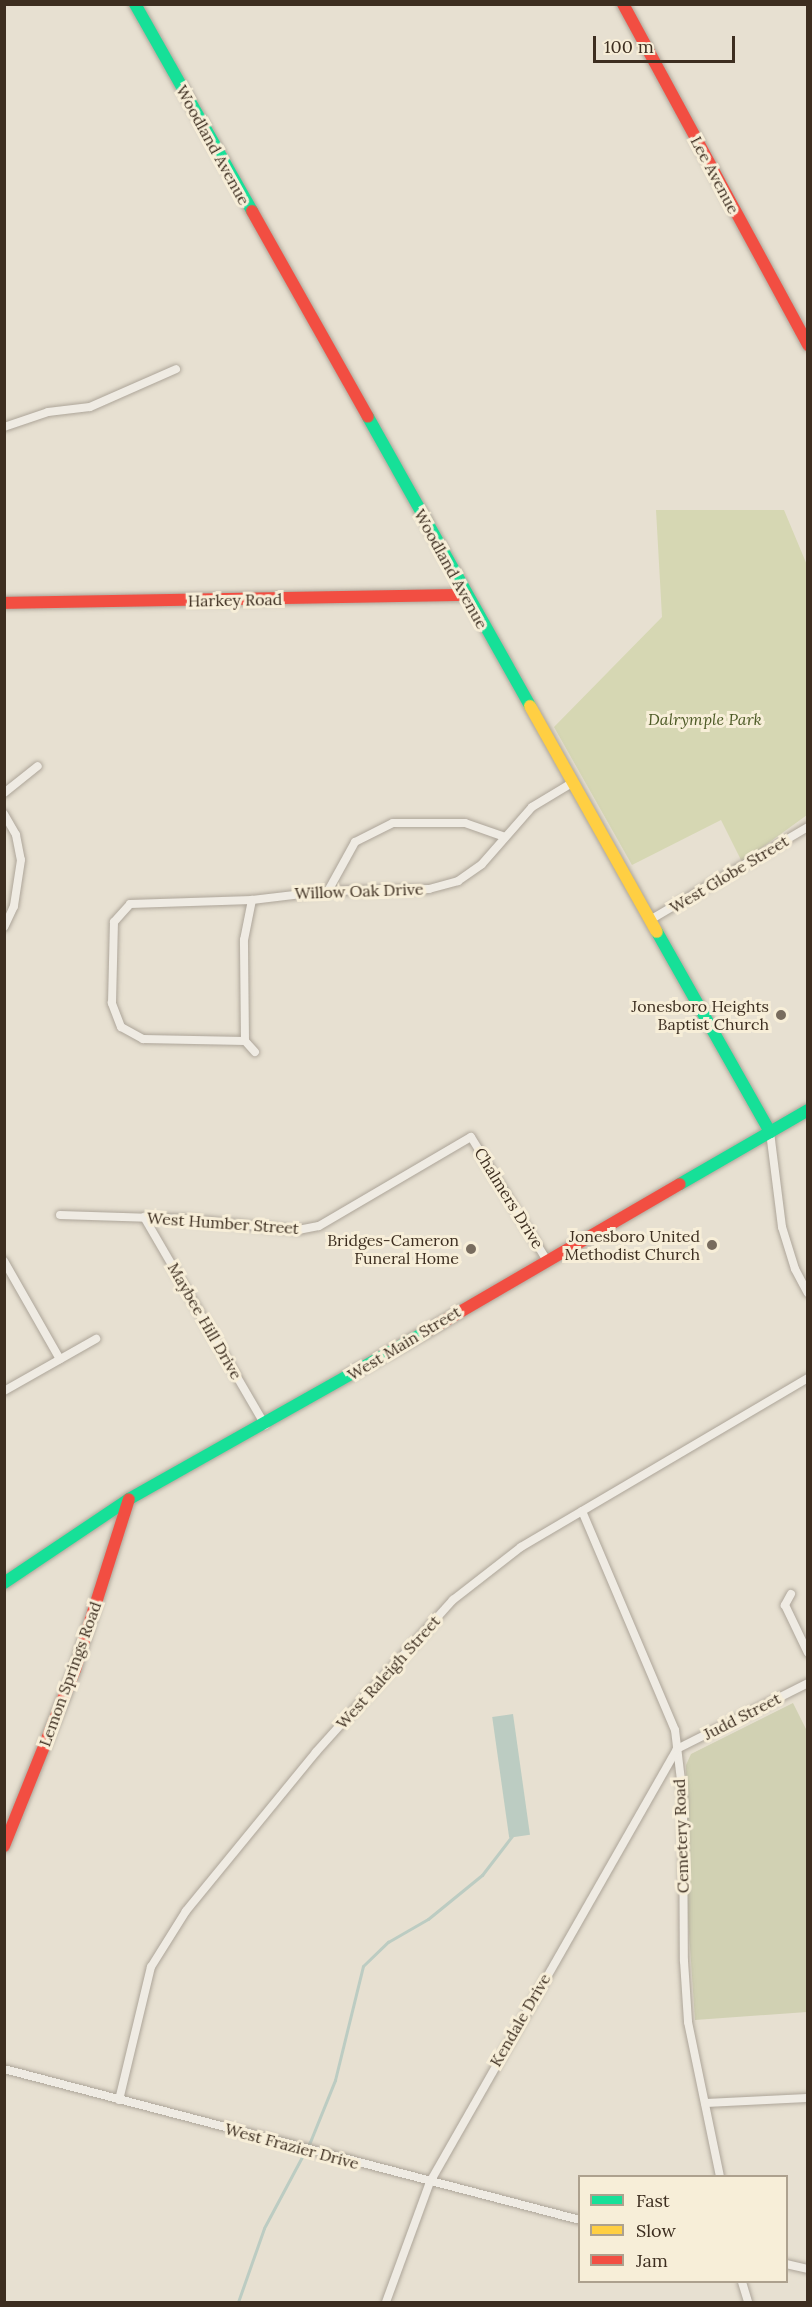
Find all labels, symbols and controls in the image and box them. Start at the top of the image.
scale bar [596,24,738,62]
text: 100 m [604,35,654,58]
street label: Woodland Avenue [172,82,254,208]
street label: Lee Avenue [687,133,743,217]
street label: Woodland Avenue [410,506,492,632]
street label: Harkey Road [188,590,282,610]
park label: Dalrymple Park [648,709,762,729]
street label: West Globe Street [666,831,792,917]
street label: Willow Oak Drive [294,879,424,903]
place label: Jonesboro Heights Baptist Church [631,996,769,1034]
marker: Jonesboro Heights Baptist Church [774,1008,788,1022]
street label: Chalmers Drive [470,1144,548,1252]
street label: West Humber Street [146,1208,300,1238]
place label: Jonesboro United Methodist Church [565,1226,700,1264]
place label: Bridges-Cameron Funeral Home [327,1230,459,1268]
marker: Jonesboro United Methodist Church [705,1238,719,1252]
marker: Bridges-Cameron Funeral Home [464,1242,478,1256]
street label: Maybee Hill Drive [164,1259,246,1383]
street label: West Main Street [344,1302,464,1384]
street label: Lemon Springs Road [35,1599,105,1749]
street label: West Raleigh Street [332,1611,444,1733]
street label: Judd Street [700,1688,784,1744]
street label: Cemetery Road [669,1778,693,1894]
street label: Kendale Drive [486,1970,554,2070]
street label: West Frazier Drive [223,2119,361,2173]
legend [578,2175,788,2283]
text: Fast [636,2189,670,2212]
text: Slow [636,2219,676,2242]
text: Jam [636,2249,668,2272]

